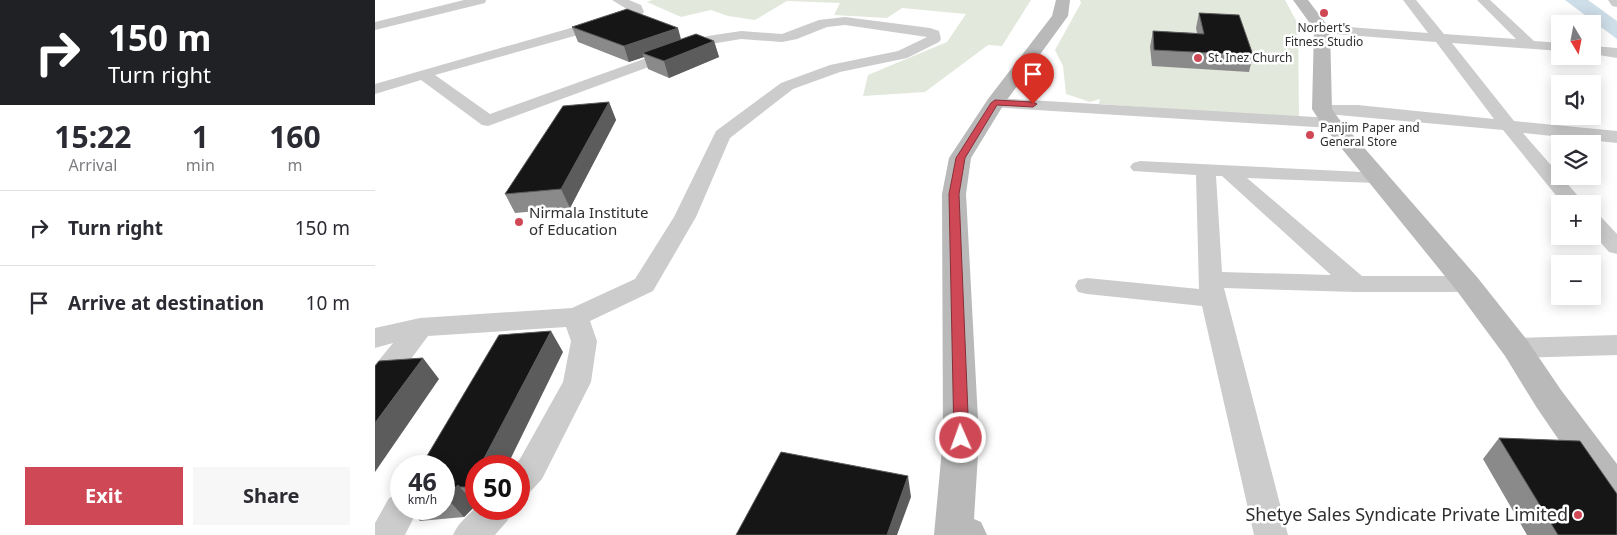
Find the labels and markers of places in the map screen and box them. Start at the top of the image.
marker: Norbert's Fitness Studio [1318,7,1330,19]
place label: Norbert's Fitness Studio [1285,19,1363,50]
place label: St. Inez Church [1208,49,1292,66]
marker: St. Inez Church [1192,52,1204,64]
pin [1012,53,1054,104]
place label: Panjim Paper and General Store [1320,119,1420,150]
marker: Panjim Paper and General Store [1304,129,1316,141]
place label: Nirmala Institute of Education [529,202,648,239]
marker: Nirmala Institute of Education [513,216,525,228]
place label: Shetye Sales Syndicate Private Limited [1245,502,1568,526]
marker: Shetye Sales Syndicate Private Limited [1572,509,1584,521]

